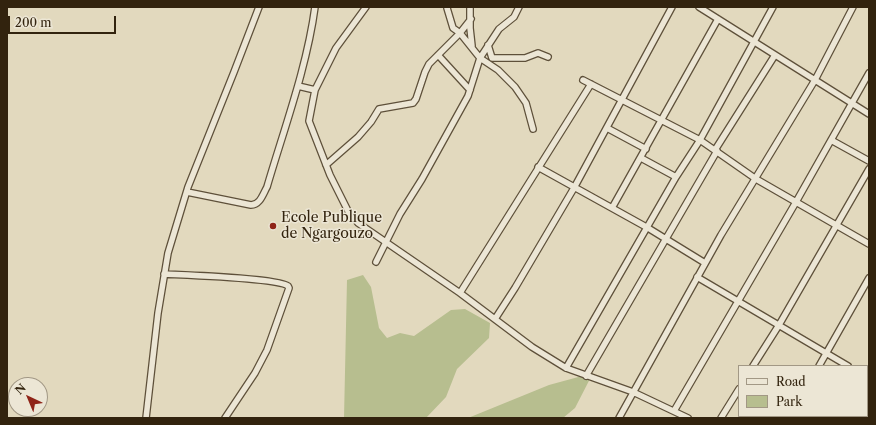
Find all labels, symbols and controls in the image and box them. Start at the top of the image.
scale bar [10,8,118,34]
text: 200 m [15,15,52,30]
place label: Ecole Publique de Ngargouzo [281,210,382,242]
marker: Ecole Publique de Ngargouzo [268,221,278,231]
legend [738,365,868,417]
text: Road [776,374,806,389]
north arrow [8,377,48,417]
text: N [12,381,29,397]
text: Park [776,394,802,409]

